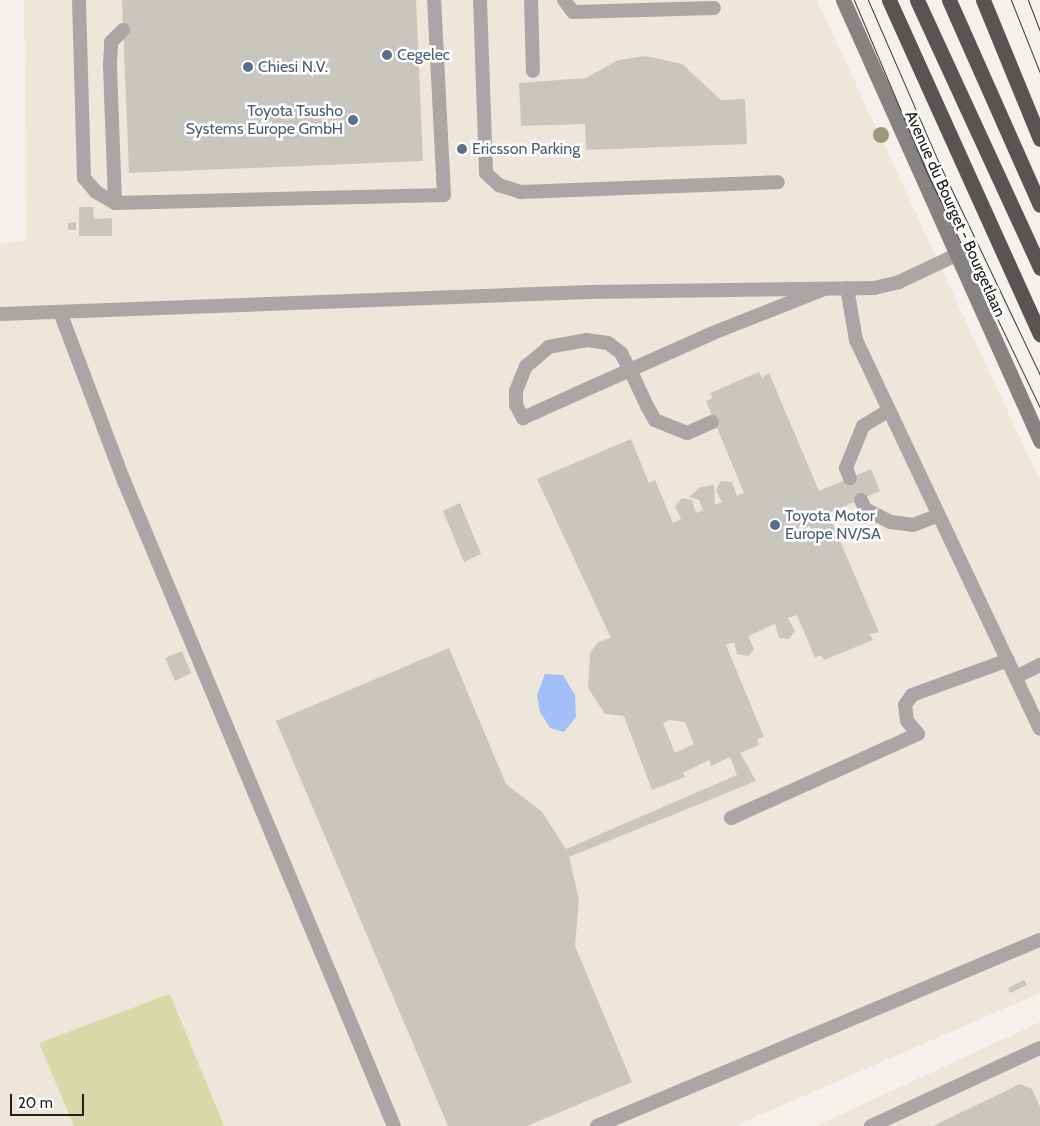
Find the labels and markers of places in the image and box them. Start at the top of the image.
place label: Cegelec [397,45,450,65]
marker: Cegelec [381,49,393,61]
place label: Chiesi N.V. [258,57,328,77]
marker: Chiesi N.V. [242,61,254,73]
place label: Toyota Tsusho Systems Europe GmbH [186,101,343,139]
marker: Toyota Tsusho Systems Europe GmbH [347,114,359,126]
place label: Ericsson Parking [472,139,580,159]
marker: Ericsson Parking [456,143,468,155]
place label: Toyota Motor Europe NV/SA [785,506,881,544]
marker: Toyota Motor Europe NV/SA [769,519,781,531]

